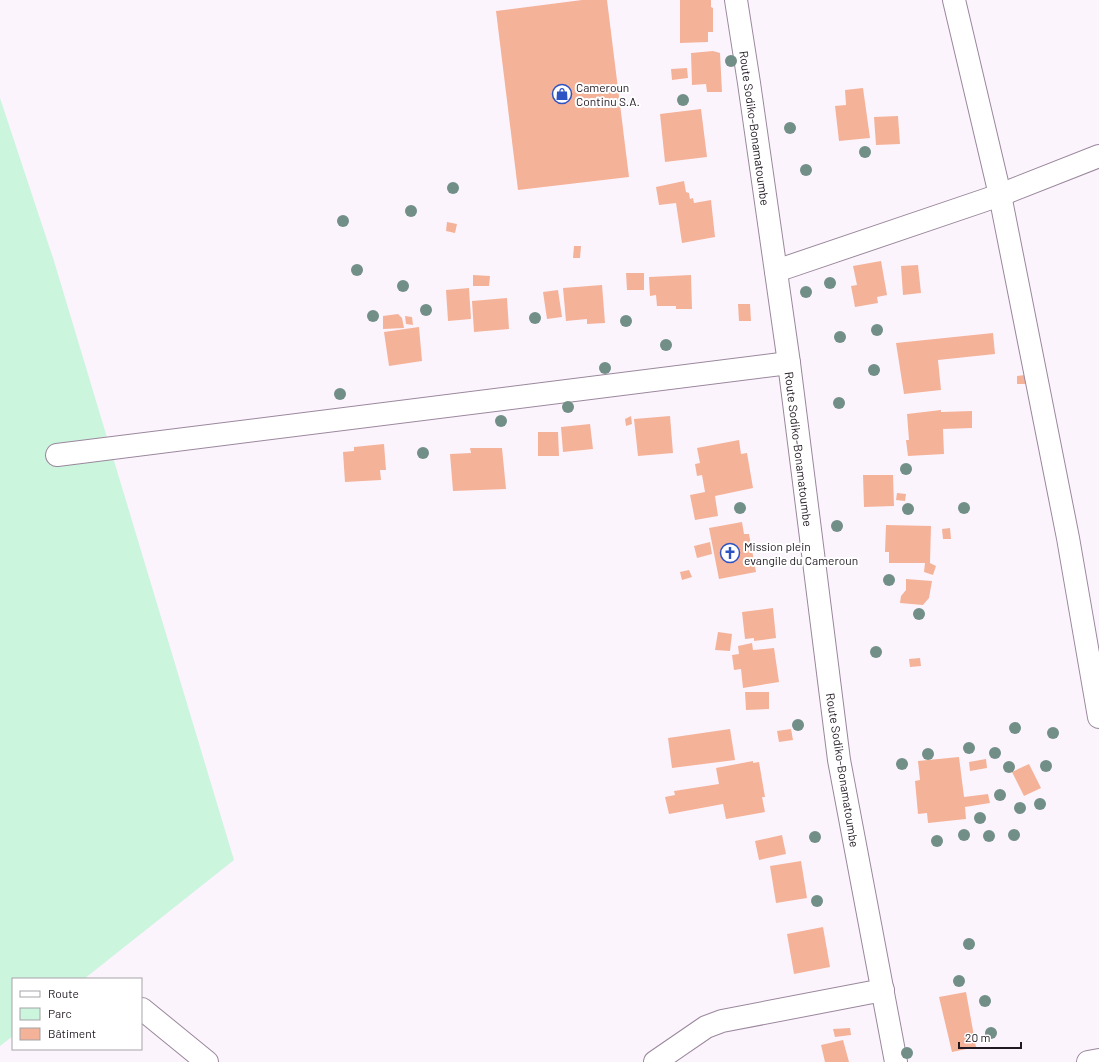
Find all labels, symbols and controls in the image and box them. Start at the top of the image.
street label: Route Sodiko-Bonamatoumbe [737,50,773,206]
place label: Cameroun Continu S.A. [576,80,640,108]
shop icon: Cameroun Continu S.A. [551,83,573,105]
street label: Route Sodiko-Bonamatoumbe [783,371,815,527]
place label: Mission plein evangile du Cameroun [744,539,858,567]
church icon: Mission plein evangile du Cameroun [719,542,741,564]
street label: Route Sodiko-Bonamatoumbe [824,692,862,848]
legend [12,978,142,1050]
text: Route [48,986,79,1000]
text: Parc [48,1006,72,1020]
scale bar [959,1024,1021,1050]
text: Bâtiment [48,1026,96,1040]
text: 20 m [965,1030,991,1044]

